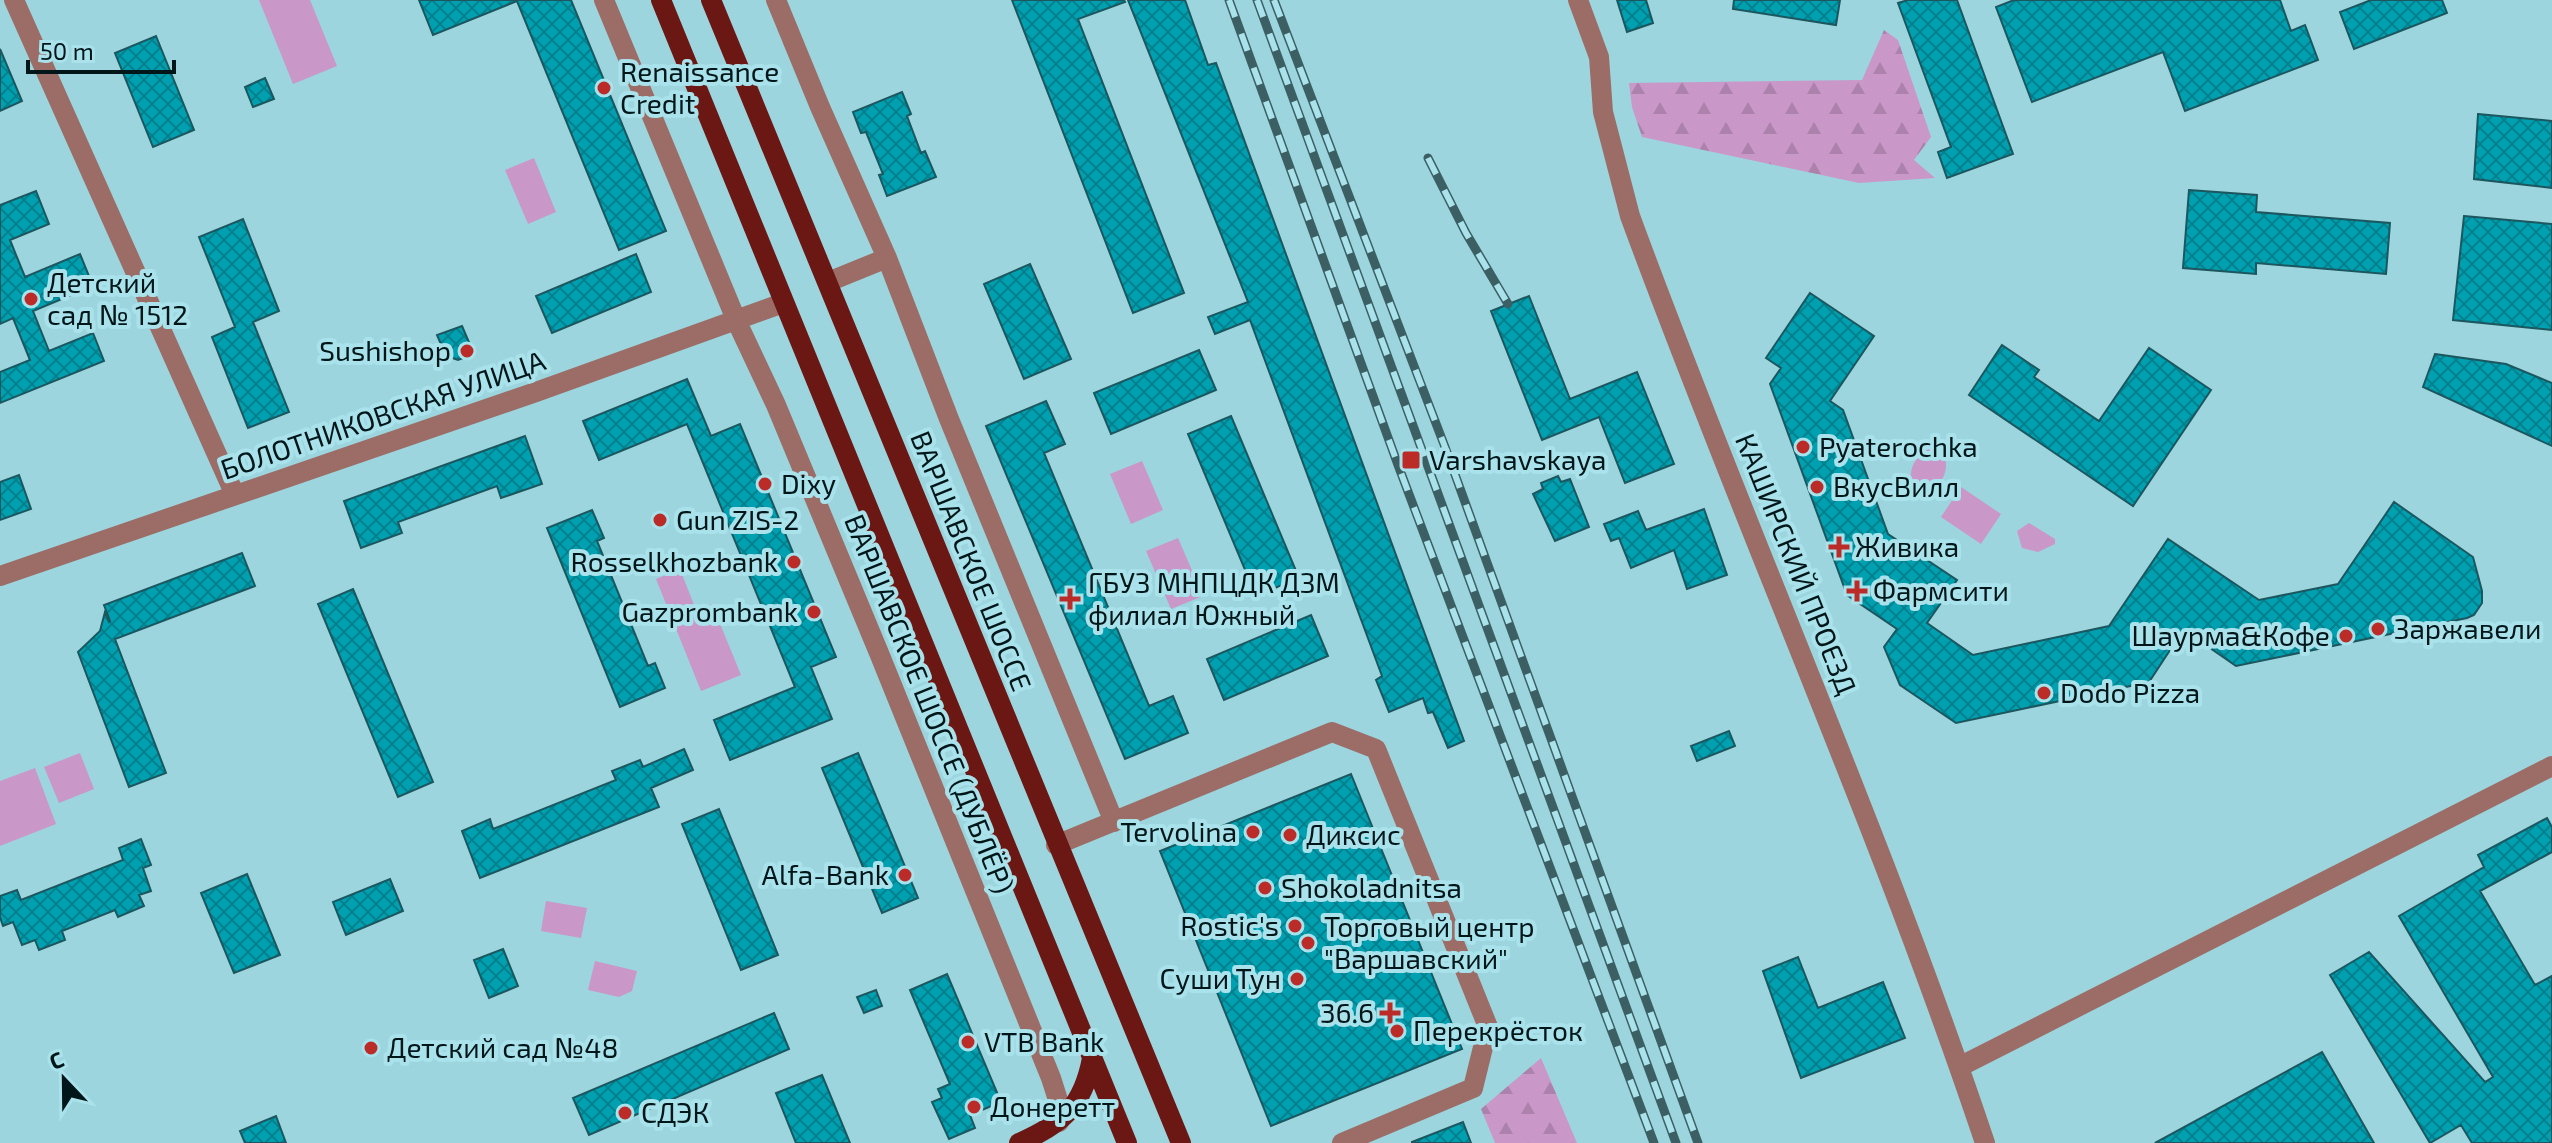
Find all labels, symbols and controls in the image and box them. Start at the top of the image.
scale bar [28,24,174,74]
text: 50 m [40,36,94,65]
place label: Renaissance Credit [620,54,779,120]
marker: Renaissance Credit [595,79,613,97]
place label: Детский сад № 1512 [47,265,188,331]
marker: Детский сад № 1512 [22,290,40,308]
place label: Sushishop [319,333,451,367]
street label: БОЛОТНИКОВСКАЯ УЛИЦА [216,342,550,486]
marker: Sushishop [458,342,476,360]
street label: ВАРШАВСКОЕ ШОССЕ [904,426,1040,696]
street label: КАШИРСКИЙ ПРОЕЗД [1729,428,1865,699]
place label: Pyaterochka [1819,429,1978,463]
marker: Pyaterochka [1794,438,1812,456]
place label: Varshavskaya [1429,442,1606,476]
marker: Varshavskaya [1400,449,1422,471]
place label: Dixy [781,466,836,500]
place label: ВкусВилл [1833,469,1959,503]
marker: Dixy [756,475,774,493]
marker: ВкусВилл [1808,478,1826,496]
place label: Gun ZIS-2 [676,502,799,536]
street label: ВАРШАВСКОЕ ШОССЕ (ДУБЛЁР) [838,509,1022,898]
marker: Gun ZIS-2 [651,511,669,529]
place label: Живика [1855,529,1959,563]
marker: Живика [1830,538,1848,556]
place label: Rosselkhozbank [571,544,778,578]
marker: Rosselkhozbank [785,553,803,571]
place label: ГБУЗ МНПЦДК ДЗМ филиал Южный [1088,565,1340,631]
place label: Фармсити [1873,573,2009,607]
marker: Фармсити [1848,582,1866,600]
marker: ГБУЗ МНПЦДК ДЗМ филиал Южный [1059,588,1081,610]
place label: Gazprombank [621,594,798,628]
marker: Gazprombank [805,603,823,621]
place label: Заржавели [2394,611,2542,645]
place label: Шаурма&Кофе [2131,618,2330,652]
marker: Заржавели [2369,620,2387,638]
marker: Шаурма&Кофе [2337,627,2355,645]
place label: Dodo Pizza [2060,675,2200,709]
marker: Dodo Pizza [2035,684,2053,702]
place label: Tervolina [1120,814,1237,848]
place label: Диксис [1306,817,1401,851]
marker: Tervolina [1244,823,1262,841]
marker: Диксис [1281,826,1299,844]
place label: Alfa-Bank [762,857,889,891]
marker: Alfa-Bank [896,866,914,884]
place label: Shokoladnitsa [1281,870,1462,904]
marker: Shokoladnitsa [1256,879,1274,897]
place label: Rostic's [1180,908,1279,942]
place label: Торговый центр "Варшавский" [1324,909,1535,975]
marker: Rostic's [1286,917,1304,935]
marker: Торговый центр "Варшавский" [1299,934,1317,952]
place label: Суши Тун [1160,961,1281,995]
marker: Суши Тун [1288,970,1306,988]
place label: 36.6 [1320,995,1374,1029]
marker: 36.6 [1381,1004,1399,1022]
place label: Перекрёсток [1413,1013,1583,1047]
marker: Перекрёсток [1388,1022,1406,1040]
place label: VTB Bank [984,1024,1104,1058]
place label: Детский сад №48 [387,1030,618,1064]
marker: VTB Bank [959,1033,977,1051]
north arrow [24,1039,104,1119]
marker: Детский сад №48 [362,1039,380,1057]
text: С [45,1045,67,1074]
place label: Донеретт [990,1089,1115,1123]
place label: СДЭК [641,1095,709,1129]
marker: Донеретт [965,1098,983,1116]
marker: СДЭК [616,1104,634,1122]

